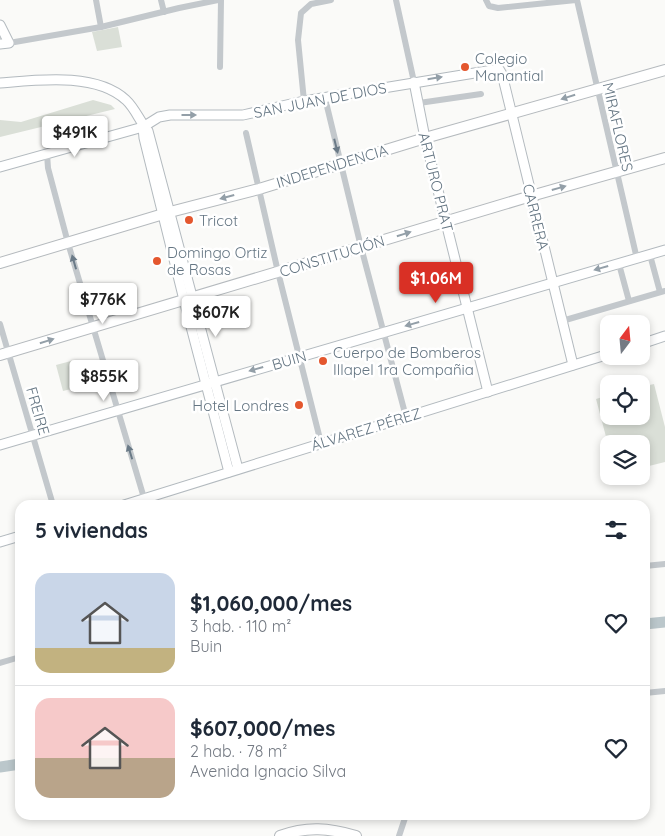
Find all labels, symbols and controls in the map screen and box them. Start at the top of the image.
place label: Colegio Manantial [475,49,544,85]
marker: Colegio Manantial [459,61,471,73]
one-way arrow [427,74,443,82]
street label: SAN JUAN DE DIOS [252,78,388,122]
street label: MIRAFLORES [599,81,637,173]
one-way arrow [560,94,575,102]
one-way arrow [181,111,197,119]
pin: $491K [40,116,110,158]
text: $491K [53,122,97,142]
street label: ARTURO PRAT [414,130,458,234]
one-way arrow [332,138,340,153]
street label: INDEPENDENCIA [274,140,390,192]
street label: CARRERA [519,182,553,253]
one-way arrow [552,184,567,192]
one-way arrow [220,194,235,202]
place label: Tricot [199,211,238,230]
marker: Tricot [183,214,195,226]
one-way arrow [396,230,411,238]
street label: CONSTITUCIÓN [277,231,387,281]
place label: Domingo Ortiz de Rosas [167,243,268,279]
one-way arrow [69,255,77,270]
marker: Domingo Ortiz de Rosas [151,255,163,267]
pin: $1.06M [395,262,477,304]
one-way arrow [594,265,609,273]
text: $1.06M [410,268,462,288]
pin: $776K [68,282,138,325]
text: $776K [80,289,126,309]
pin: $607K [181,296,251,338]
text: $607K [193,302,239,322]
north arrow [600,315,650,365]
map controls [600,315,650,485]
one-way arrow [404,320,419,328]
one-way arrow [39,336,54,344]
place label: Cuerpo de Bomberos Illapel 1ra Compañia [333,343,481,379]
street label: BUIN [269,346,309,374]
marker: Cuerpo de Bomberos Illapel 1ra Compañia [317,355,329,367]
pin: $855K [69,360,139,402]
text: $855K [80,366,128,386]
one-way arrow [248,366,263,374]
button: locate [600,375,650,425]
street label: FREIRE [22,385,54,437]
place label: Hotel Londres [192,396,289,415]
marker: Hotel Londres [293,399,305,411]
street label: ÁLVAREZ PÉREZ [309,403,423,455]
button: layers [600,435,650,485]
one-way arrow [126,444,133,459]
icon: filters [602,516,630,544]
text: 5 viviendas [35,517,148,543]
text: $1,060,000/mes [190,590,352,616]
icon: home [75,593,135,653]
icon: heart [602,609,630,637]
text: 3 hab. · 110 m² [190,616,291,636]
text: Buin [190,636,222,656]
text: $607,000/mes [190,715,335,741]
icon: home [75,718,135,778]
icon: heart [602,734,630,762]
text: 2 hab. · 78 m² [190,741,287,761]
text: Avenida Ignacio Silva [190,761,346,781]

